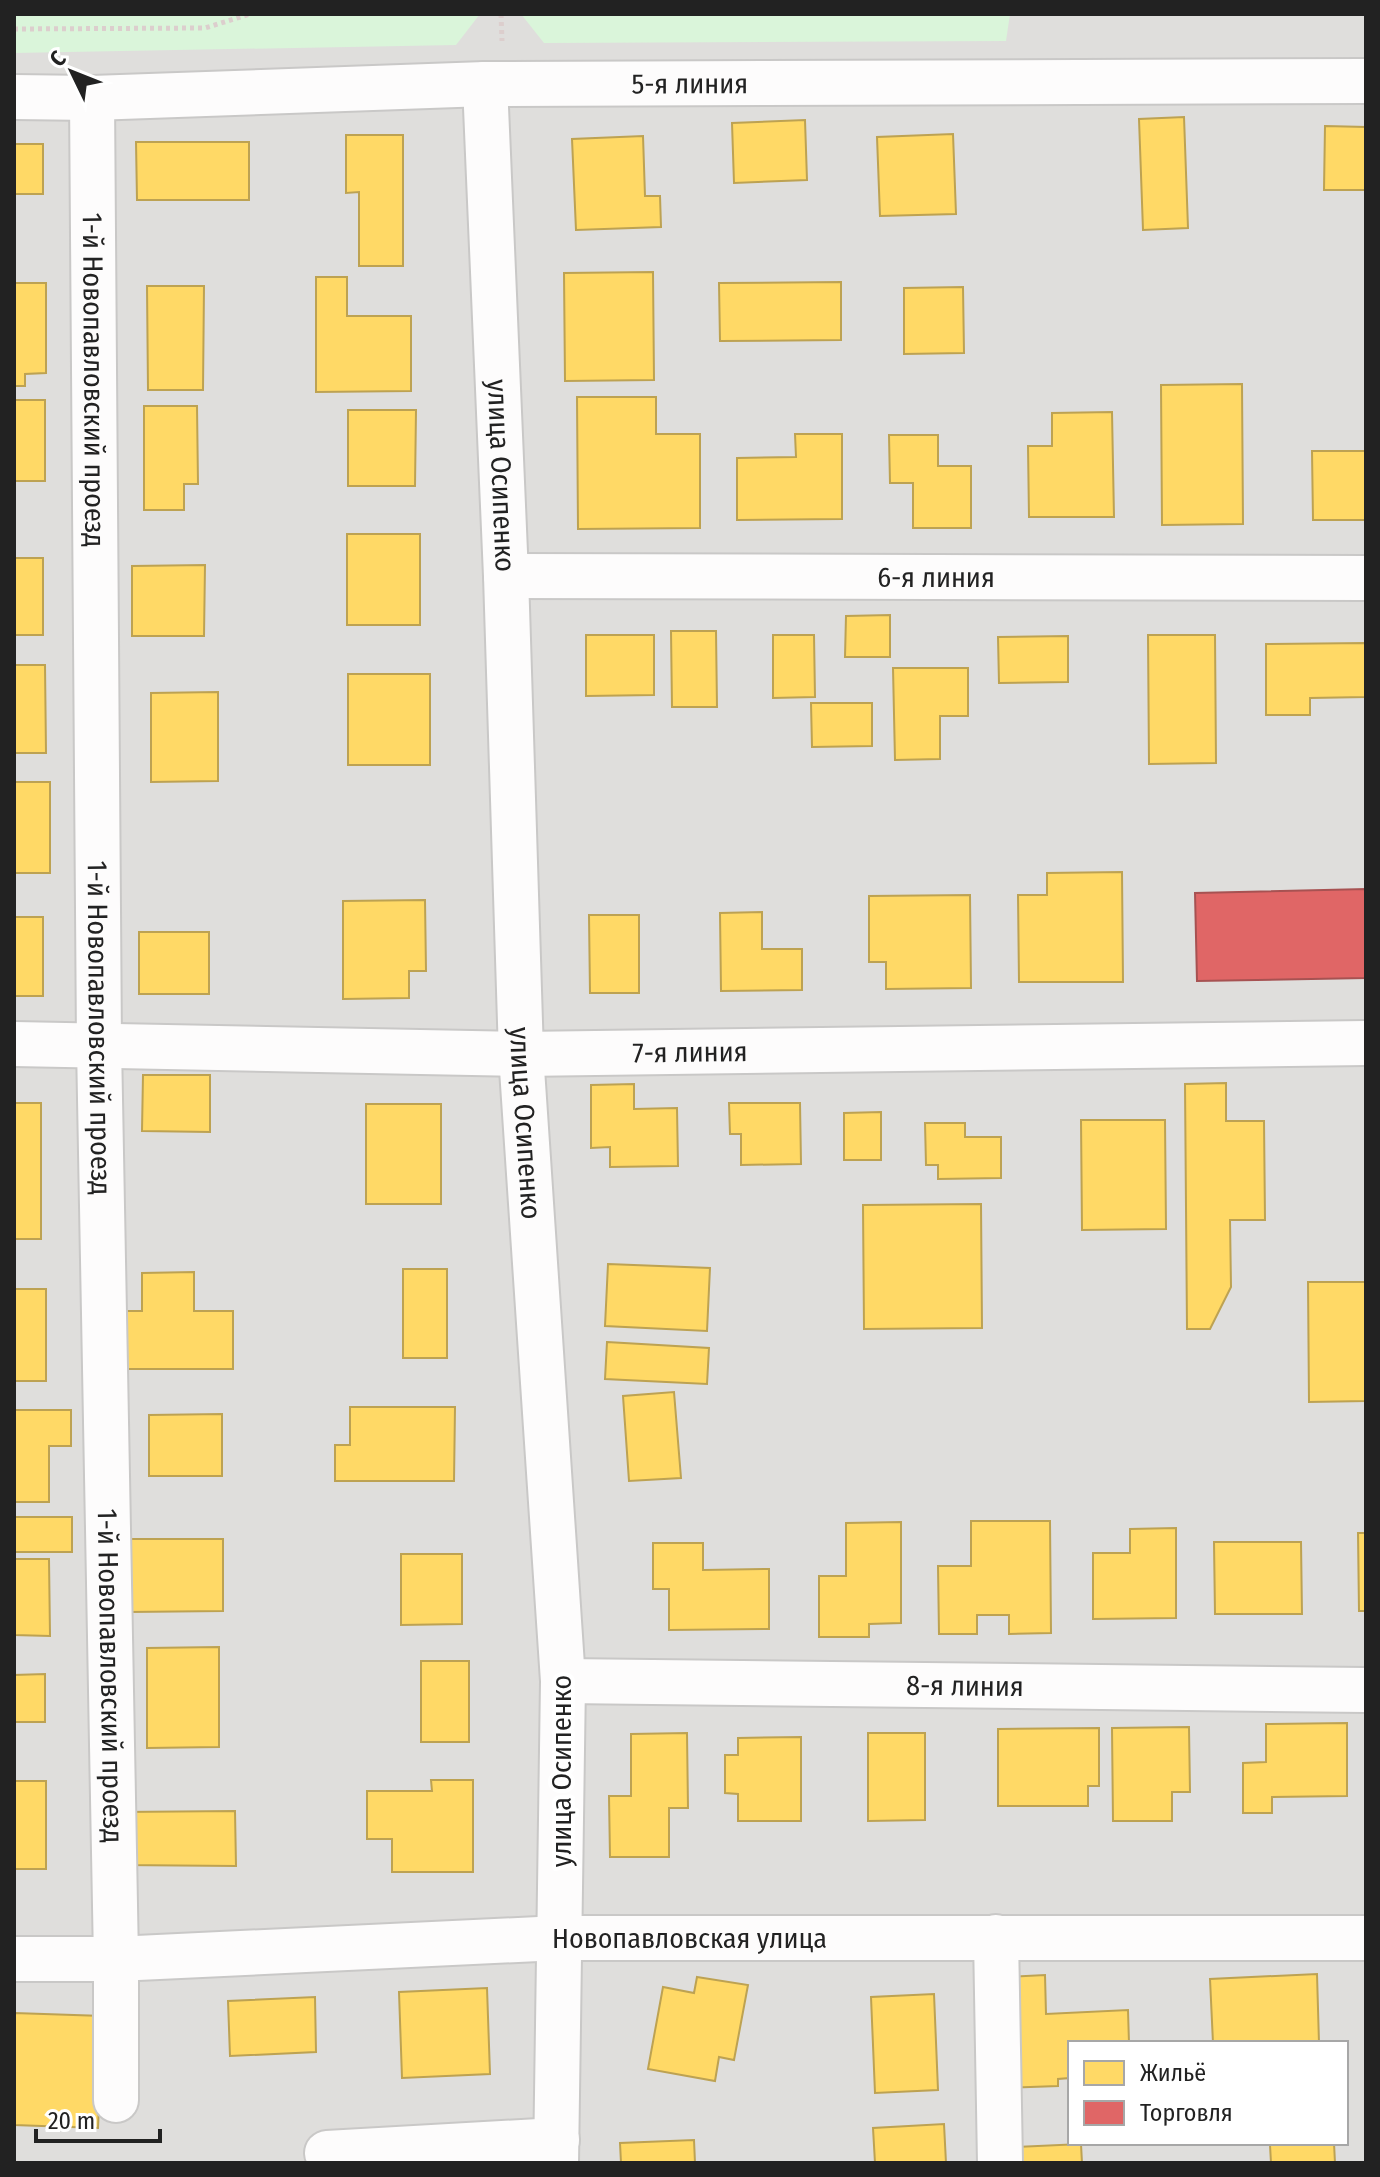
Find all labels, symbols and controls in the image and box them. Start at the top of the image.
north arrow [32,32,112,112]
text: С [44,45,72,72]
street label: 5-я линия [631,67,748,100]
street label: 1-й Новопавловский проезд [76,213,112,547]
street label: улица Осипенко [481,379,522,573]
street label: 6-я линия [877,560,995,594]
street label: 1-й Новопавловский проезд [81,861,118,1196]
street label: улица Осипенко [504,1026,549,1220]
street label: 7-я линия [632,1035,748,1069]
street label: 1-й Новопавловский проезд [91,1508,130,1843]
street label: 8-я линия [906,1668,1024,1703]
street label: улица Осипенко [545,1675,578,1867]
street label: Новопавловская улица [552,1922,827,1955]
legend [1068,2041,1348,2145]
text: Жильё [1140,2059,1206,2087]
scale bar [36,2093,160,2143]
text: Торговля [1140,2099,1233,2127]
text: 20 m [48,2107,95,2135]

